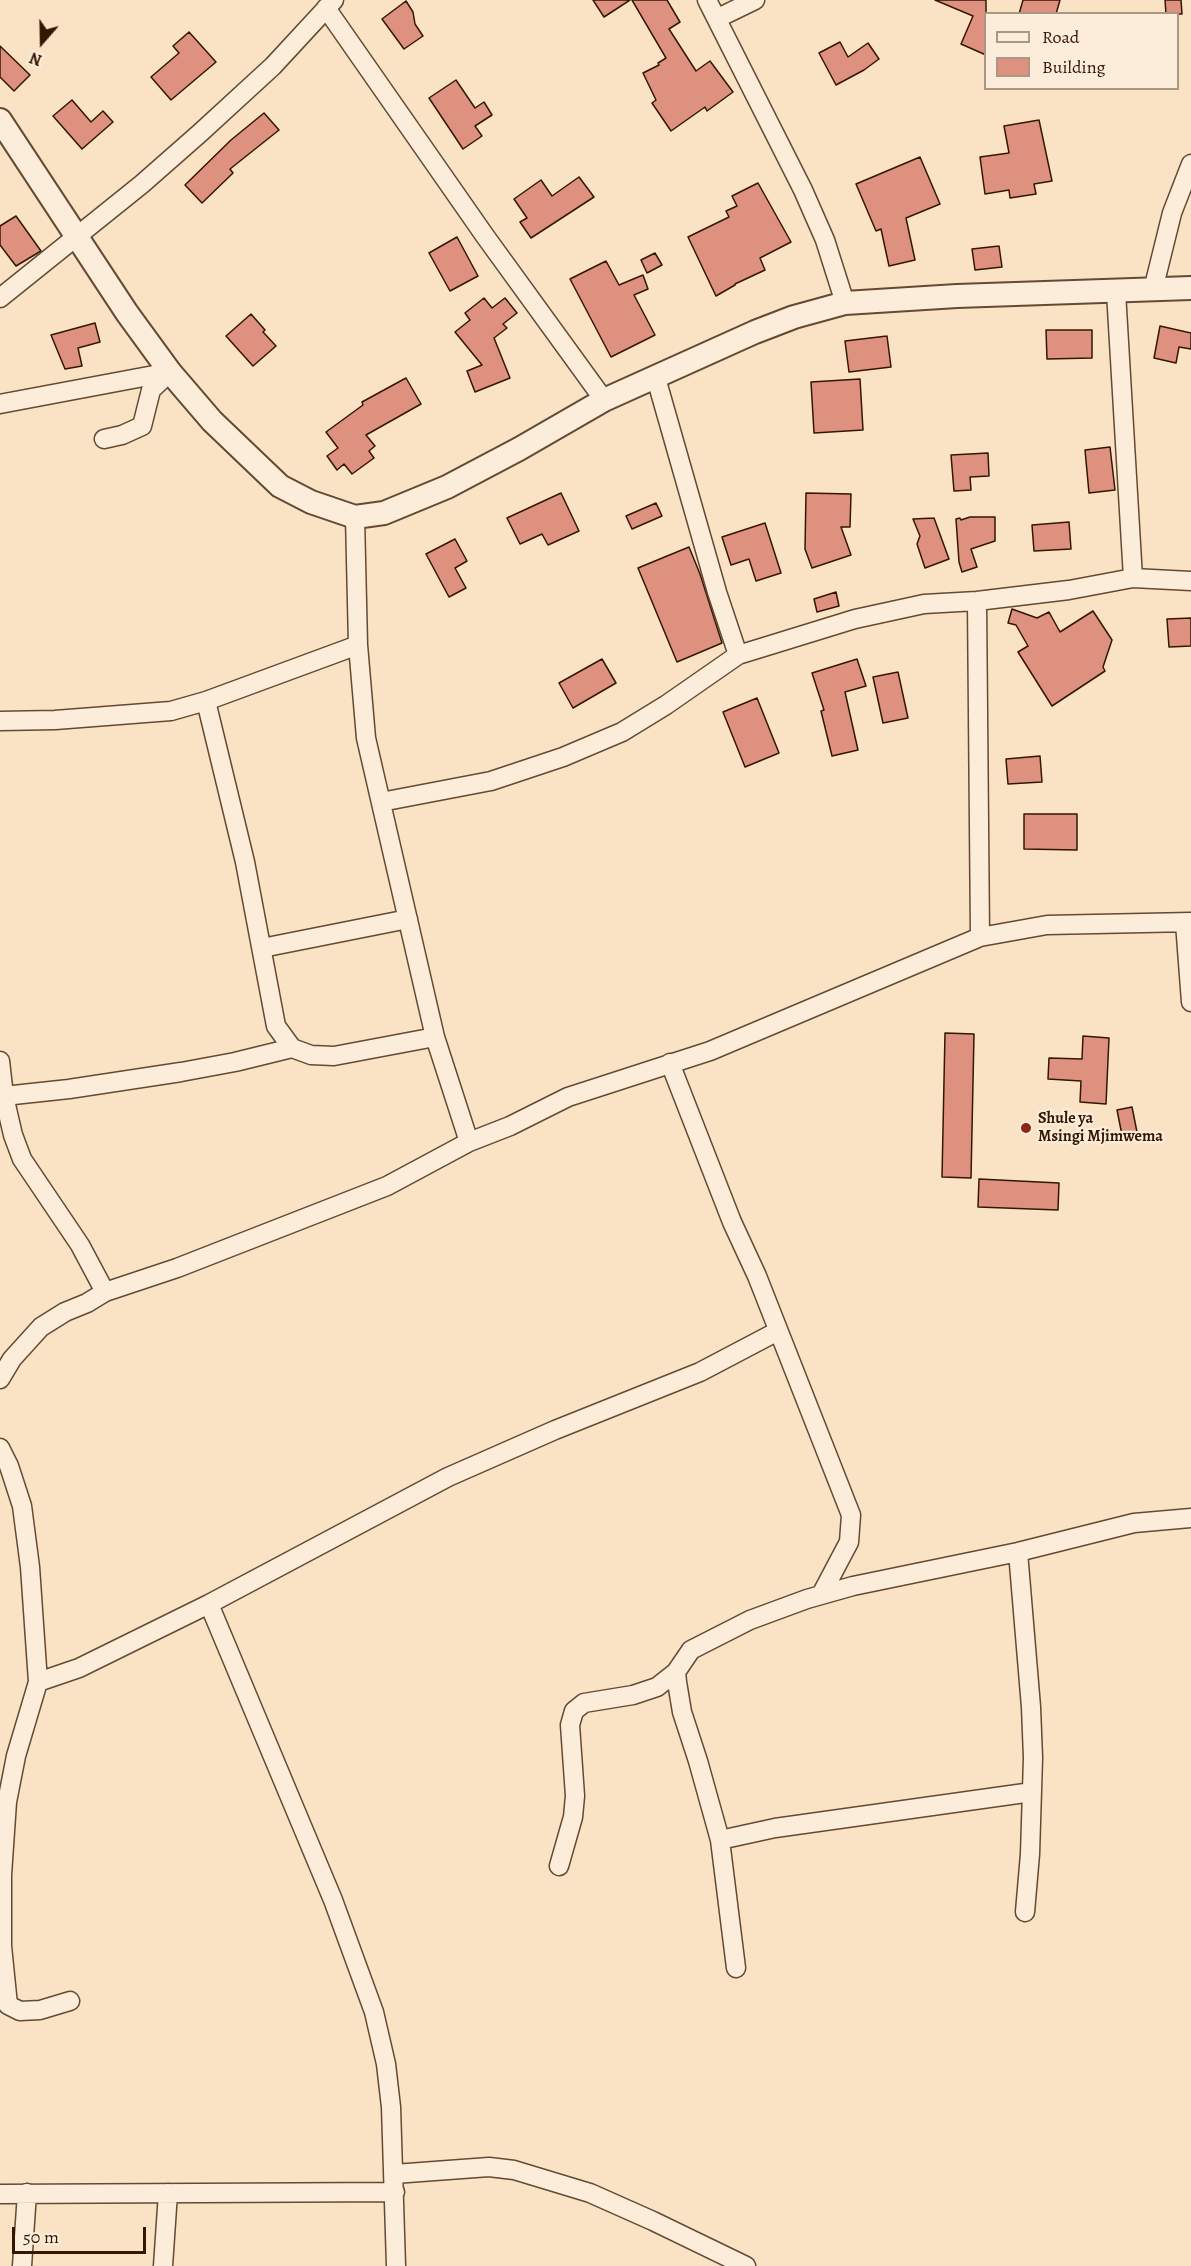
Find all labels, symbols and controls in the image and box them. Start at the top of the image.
north arrow [12,12,72,72]
legend [984,12,1179,90]
text: Road [1042,25,1079,49]
text: N [27,47,45,71]
text: Building [1042,55,1106,79]
place label: Shule ya Msingi Mjimwema [1038,1109,1163,1147]
marker: Shule ya Msingi Mjimwema [1019,1121,1033,1135]
scale bar [15,2215,148,2253]
text: 50 m [23,2225,59,2249]

